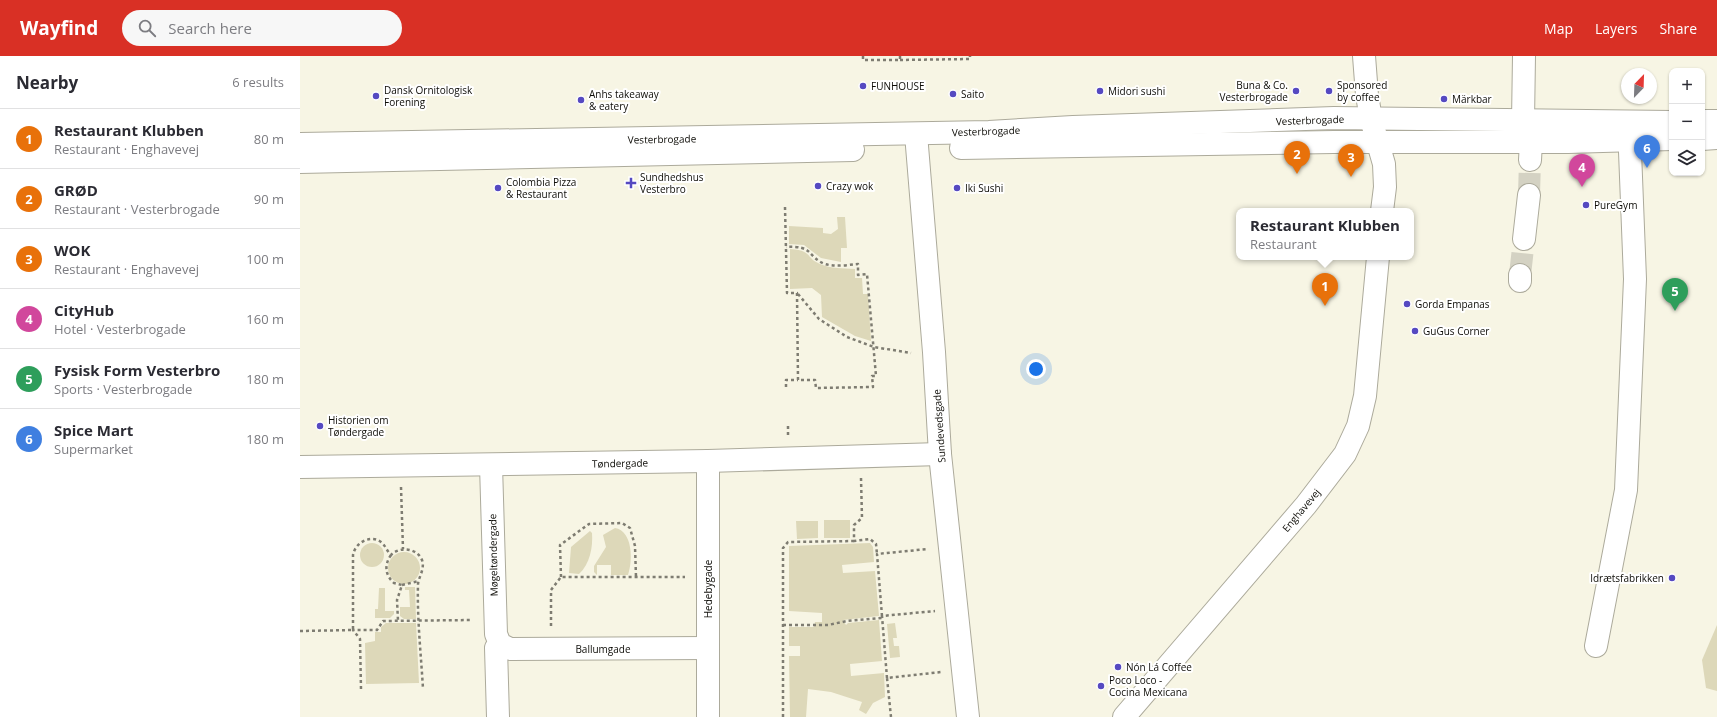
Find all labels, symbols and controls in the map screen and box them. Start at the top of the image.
search box [122,10,402,46]
text: Wayfind [20,15,98,41]
icon: search [136,17,158,39]
text: Search here [168,18,252,38]
text: Map [1544,19,1573,38]
text: Layers [1595,19,1637,38]
text: Share [1659,19,1697,38]
north arrow [1621,68,1657,104]
map controls [1669,68,1705,176]
button: + [1669,68,1705,104]
text: Nearby [16,71,78,94]
text: 6 results [232,73,284,91]
place label: Buna & Co. Vesterbrogade [1219,78,1288,104]
place label: Sponsored by coffee [1337,78,1387,104]
place label: FUNHOUSE [871,79,924,93]
marker: FUNHOUSE [858,81,868,91]
place label: Dansk Ornitologisk Forening [384,83,473,109]
place label: Midori sushi [1108,84,1165,98]
marker: Midori sushi [1095,86,1105,96]
marker: Buna & Co. Vesterbrogade [1291,86,1301,96]
marker: Sponsored by coffee [1324,86,1334,96]
place label: Anhs takeaway & eatery [589,87,660,113]
place label: Saito [961,87,984,101]
marker: Saito [948,89,958,99]
marker: Dansk Ornitologisk Forening [371,91,381,101]
place label: Märkbar [1452,92,1492,106]
marker: Märkbar [1439,94,1449,104]
marker: Anhs takeaway & eatery [576,95,586,105]
button: − [1669,104,1705,140]
street label: Vesterbrogade [1275,112,1345,128]
text: Restaurant Klubben [54,120,204,140]
street label: Vesterbrogade [951,123,1021,139]
text: 1 [25,130,33,148]
text: 80 m [254,130,284,148]
street label: Vesterbrogade [628,131,697,147]
pin: 6 [1634,135,1660,168]
text: Restaurant · Enghavevej [54,140,199,158]
button: layers [1669,140,1705,176]
pin: 2 [1284,141,1310,174]
pin: 3 [1338,144,1364,177]
pin: 4 [1569,154,1595,187]
place label: Sundhedshus Vesterbro [640,170,704,196]
place label: Colombia Pizza & Restaurant [506,175,576,201]
marker: Sundhedshus Vesterbro [625,177,637,189]
place label: Crazy wok [826,179,874,193]
text: GRØD [54,180,98,200]
marker: Crazy wok [813,181,823,191]
place label: Iki Sushi [965,181,1003,195]
marker: Colombia Pizza & Restaurant [493,183,503,193]
marker: Iki Sushi [952,183,962,193]
text: 2 [25,190,33,208]
text: 90 m [254,190,284,208]
place label: PureGym [1594,198,1637,212]
text: Restaurant · Vesterbrogade [54,200,220,218]
marker: PureGym [1581,200,1591,210]
popup [1236,208,1414,260]
text: Restaurant Klubben [1250,215,1400,235]
text: Restaurant [1250,235,1317,253]
text: WOK [54,240,90,260]
text: 3 [25,250,33,268]
text: 100 m [246,250,284,268]
text: Restaurant · Enghavevej [54,260,199,278]
pin: 1 [1312,273,1338,306]
pin: 5 [1662,278,1688,311]
place label: Gorda Empanas [1415,297,1490,311]
marker: Gorda Empanas [1402,299,1412,309]
text: CityHub [54,300,114,320]
text: 4 [25,310,33,328]
text: 160 m [246,310,284,328]
text: Hotel · Vesterbrogade [54,320,186,338]
place label: GuGus Corner [1423,324,1489,338]
marker: GuGus Corner [1410,326,1420,336]
your location [1026,359,1046,379]
text: Fysisk Form Vesterbro [54,360,220,380]
text: 5 [25,370,33,388]
text: 180 m [246,370,284,388]
text: Sports · Vesterbrogade [54,380,192,398]
street label: Sundevedsgade [929,388,949,463]
place label: Historien om Tøndergade [328,413,388,439]
text: Spice Mart [54,420,133,440]
marker: Historien om Tøndergade [315,421,325,431]
text: 6 [25,430,33,448]
text: 180 m [246,430,284,448]
text: Supermarket [54,440,133,458]
street label: Tøndergade [592,456,649,470]
street label: Enghavevej [1279,485,1323,535]
street label: Møgeltøndergade [485,513,501,597]
street label: Hedebygade [701,559,715,618]
place label: Idrætsfabrikken [1590,571,1664,585]
marker: Idrætsfabrikken [1667,573,1677,583]
street label: Ballumgade [575,642,631,656]
place label: Nón Lá Coffee [1126,660,1192,674]
marker: Nón Lá Coffee [1113,662,1123,672]
place label: Poco Loco - Cocina Mexicana [1109,673,1187,699]
marker: Poco Loco - Cocina Mexicana [1096,681,1106,691]

